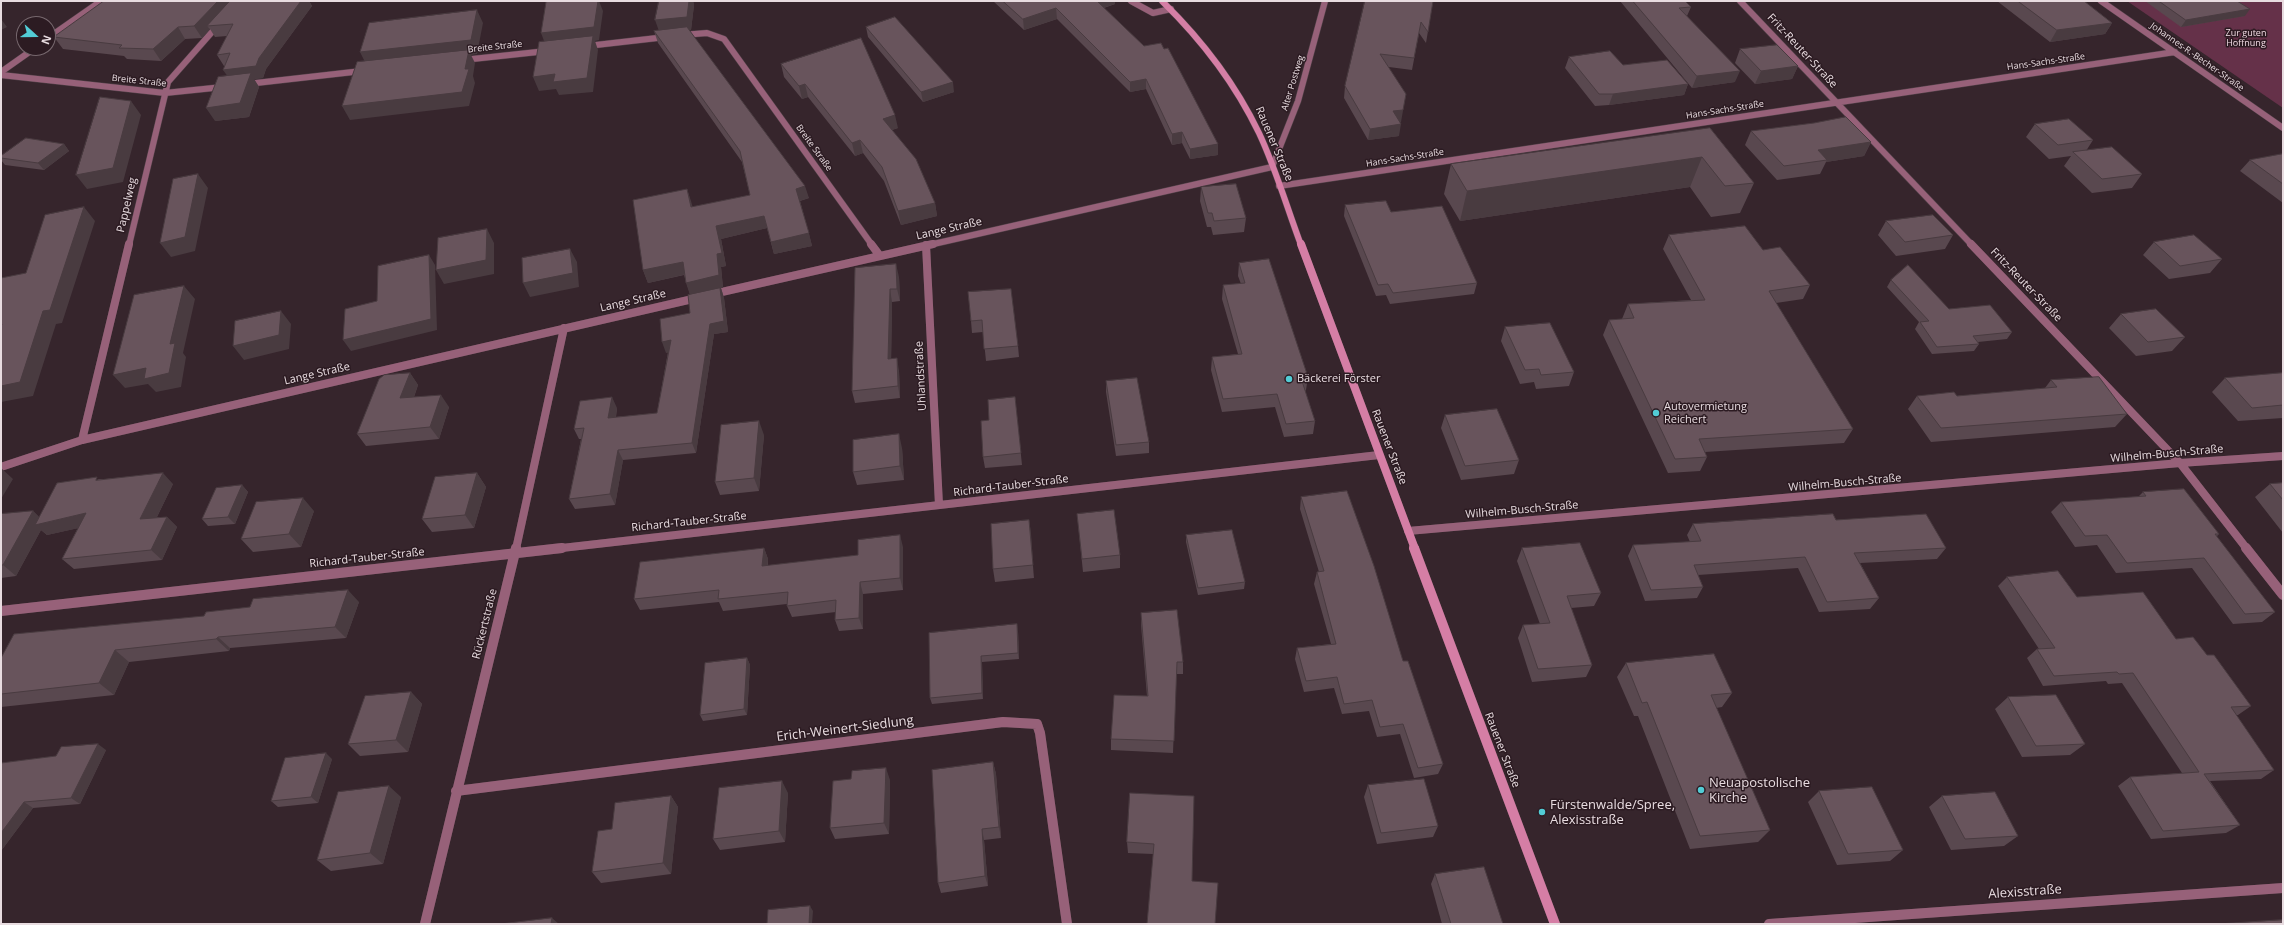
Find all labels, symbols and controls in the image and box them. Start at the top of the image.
street label: Fritz-Reuter-Straße [1764,11,1840,91]
north arrow [16,16,56,56]
street label: Johannes-R.-Becher-Straße [2148,20,2246,94]
park label: Zur guten Hoffnung [2226,28,2266,49]
text: N [38,33,55,47]
street label: Breite Straße [467,39,523,55]
street label: Hans-Sachs-Straße [2006,51,2086,73]
street label: Alter Postweg [1279,54,1307,112]
street label: Breite Straße [111,73,167,89]
street label: Hans-Sachs-Straße [1685,99,1765,121]
street label: Rauener Straße [1252,105,1296,183]
street label: Breite Straße [793,123,835,173]
street label: Hans-Sachs-Straße [1365,147,1445,169]
street label: Pappelweg [114,176,140,234]
street label: Lange Straße [915,215,983,243]
street label: Fritz-Reuter-Straße [1988,246,2064,324]
street label: Lange Straße [599,287,667,315]
street label: Uhlandstraße [913,341,929,411]
street label: Lange Straße [283,360,351,388]
place label: Bäckerei Förster [1297,372,1380,386]
marker: Bäckerei Förster [1284,374,1294,384]
place label: Autovermietung Reichert [1664,400,1747,426]
street label: Rauener Straße [1369,407,1409,487]
marker: Autovermietung Reichert [1651,408,1661,418]
street label: Wilhelm-Busch-Straße [2110,442,2224,466]
street label: Wilhelm-Busch-Straße [1788,471,1902,495]
street label: Richard-Tauber-Straße [953,472,1069,500]
street label: Wilhelm-Busch-Straße [1465,498,1579,522]
street label: Richard-Tauber-Straße [631,509,747,535]
street label: Richard-Tauber-Straße [309,545,425,571]
street label: Rückertstraße [470,587,500,661]
street label: Rauener Straße [1482,710,1522,790]
street label: Erich-Weinert-Siedlung [775,713,915,745]
place label: Neuapostolische Kirche [1709,775,1810,806]
marker: Neuapostolische Kirche [1696,785,1706,795]
place label: Fürstenwalde/Spree, Alexisstraße [1550,797,1675,828]
marker: Fürstenwalde/Spree, Alexisstraße [1537,807,1547,817]
street label: Alexisstraße [1988,882,2062,902]

